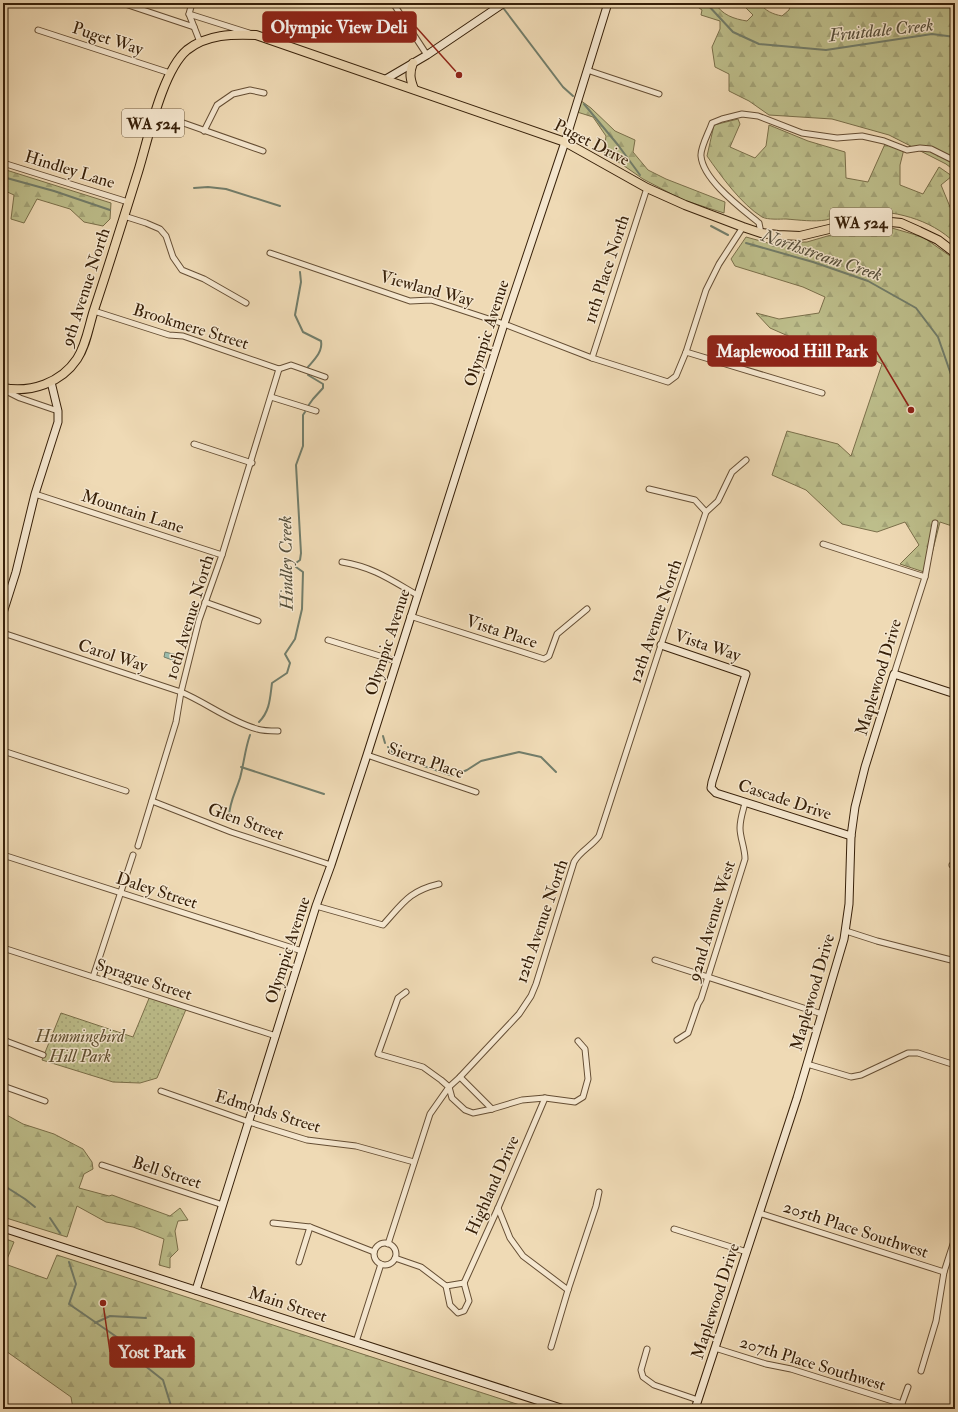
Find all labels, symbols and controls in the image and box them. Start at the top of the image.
callout: Olympic View Deli [263,12,416,42]
water label: Fruitdale Creek [827,14,934,48]
text: Olympic View Deli [270,16,408,39]
street label: Puget Way [69,17,146,61]
road number: WA 524 [122,109,184,137]
street label: Puget Drive [550,114,633,170]
street label: Hindley Lane [22,146,117,194]
road number: WA 524 [830,208,892,236]
street label: 11th Place North [579,212,634,326]
water label: Northstream Creek [758,224,885,287]
street label: 9th Avenue North [56,225,115,351]
street label: Viewland Way [378,266,476,312]
street label: Olympic Avenue [459,277,515,390]
street label: Brookmere Street [130,299,252,354]
callout: Maplewood Hill Park [708,336,876,366]
text: Maplewood Hill Park [715,340,868,363]
street label: Mountain Lane [79,485,187,538]
water label: Hindley Creek [274,515,299,612]
street label: 10th Avenue North [161,552,218,682]
street label: 12th Avenue North [625,557,686,686]
street label: Olympic Avenue [360,586,416,699]
street label: Vista Place [464,610,540,653]
street label: Maplewood Drive [851,616,907,738]
street label: Vista Way [672,625,744,667]
street label: Carol Way [75,634,151,678]
street label: Sierra Place [385,738,467,783]
street label: Cascade Drive [735,774,834,824]
street label: Glen Street [205,798,287,845]
street label: 12th Avenue North [511,857,572,986]
street label: 92nd Avenue West [683,858,740,986]
street label: Daley Street [113,867,201,915]
street label: Olympic Avenue [260,894,316,1007]
street label: Maplewood Drive [786,931,840,1053]
street label: Sprague Street [93,954,195,1006]
park label: Hummingbird Hill Park [34,1026,125,1067]
street label: Edmonds Street [212,1085,324,1138]
street label: Highland Drive [461,1132,524,1238]
street label: Bell Street [130,1151,205,1194]
street label: 205th Place Southwest [781,1196,931,1263]
street label: Maplewood Drive [687,1240,745,1362]
street label: Main Street [246,1282,330,1327]
street label: 207th Place Southwest [737,1331,889,1396]
callout: Yost Park [110,1337,194,1367]
text: Yost Park [117,1341,186,1364]

